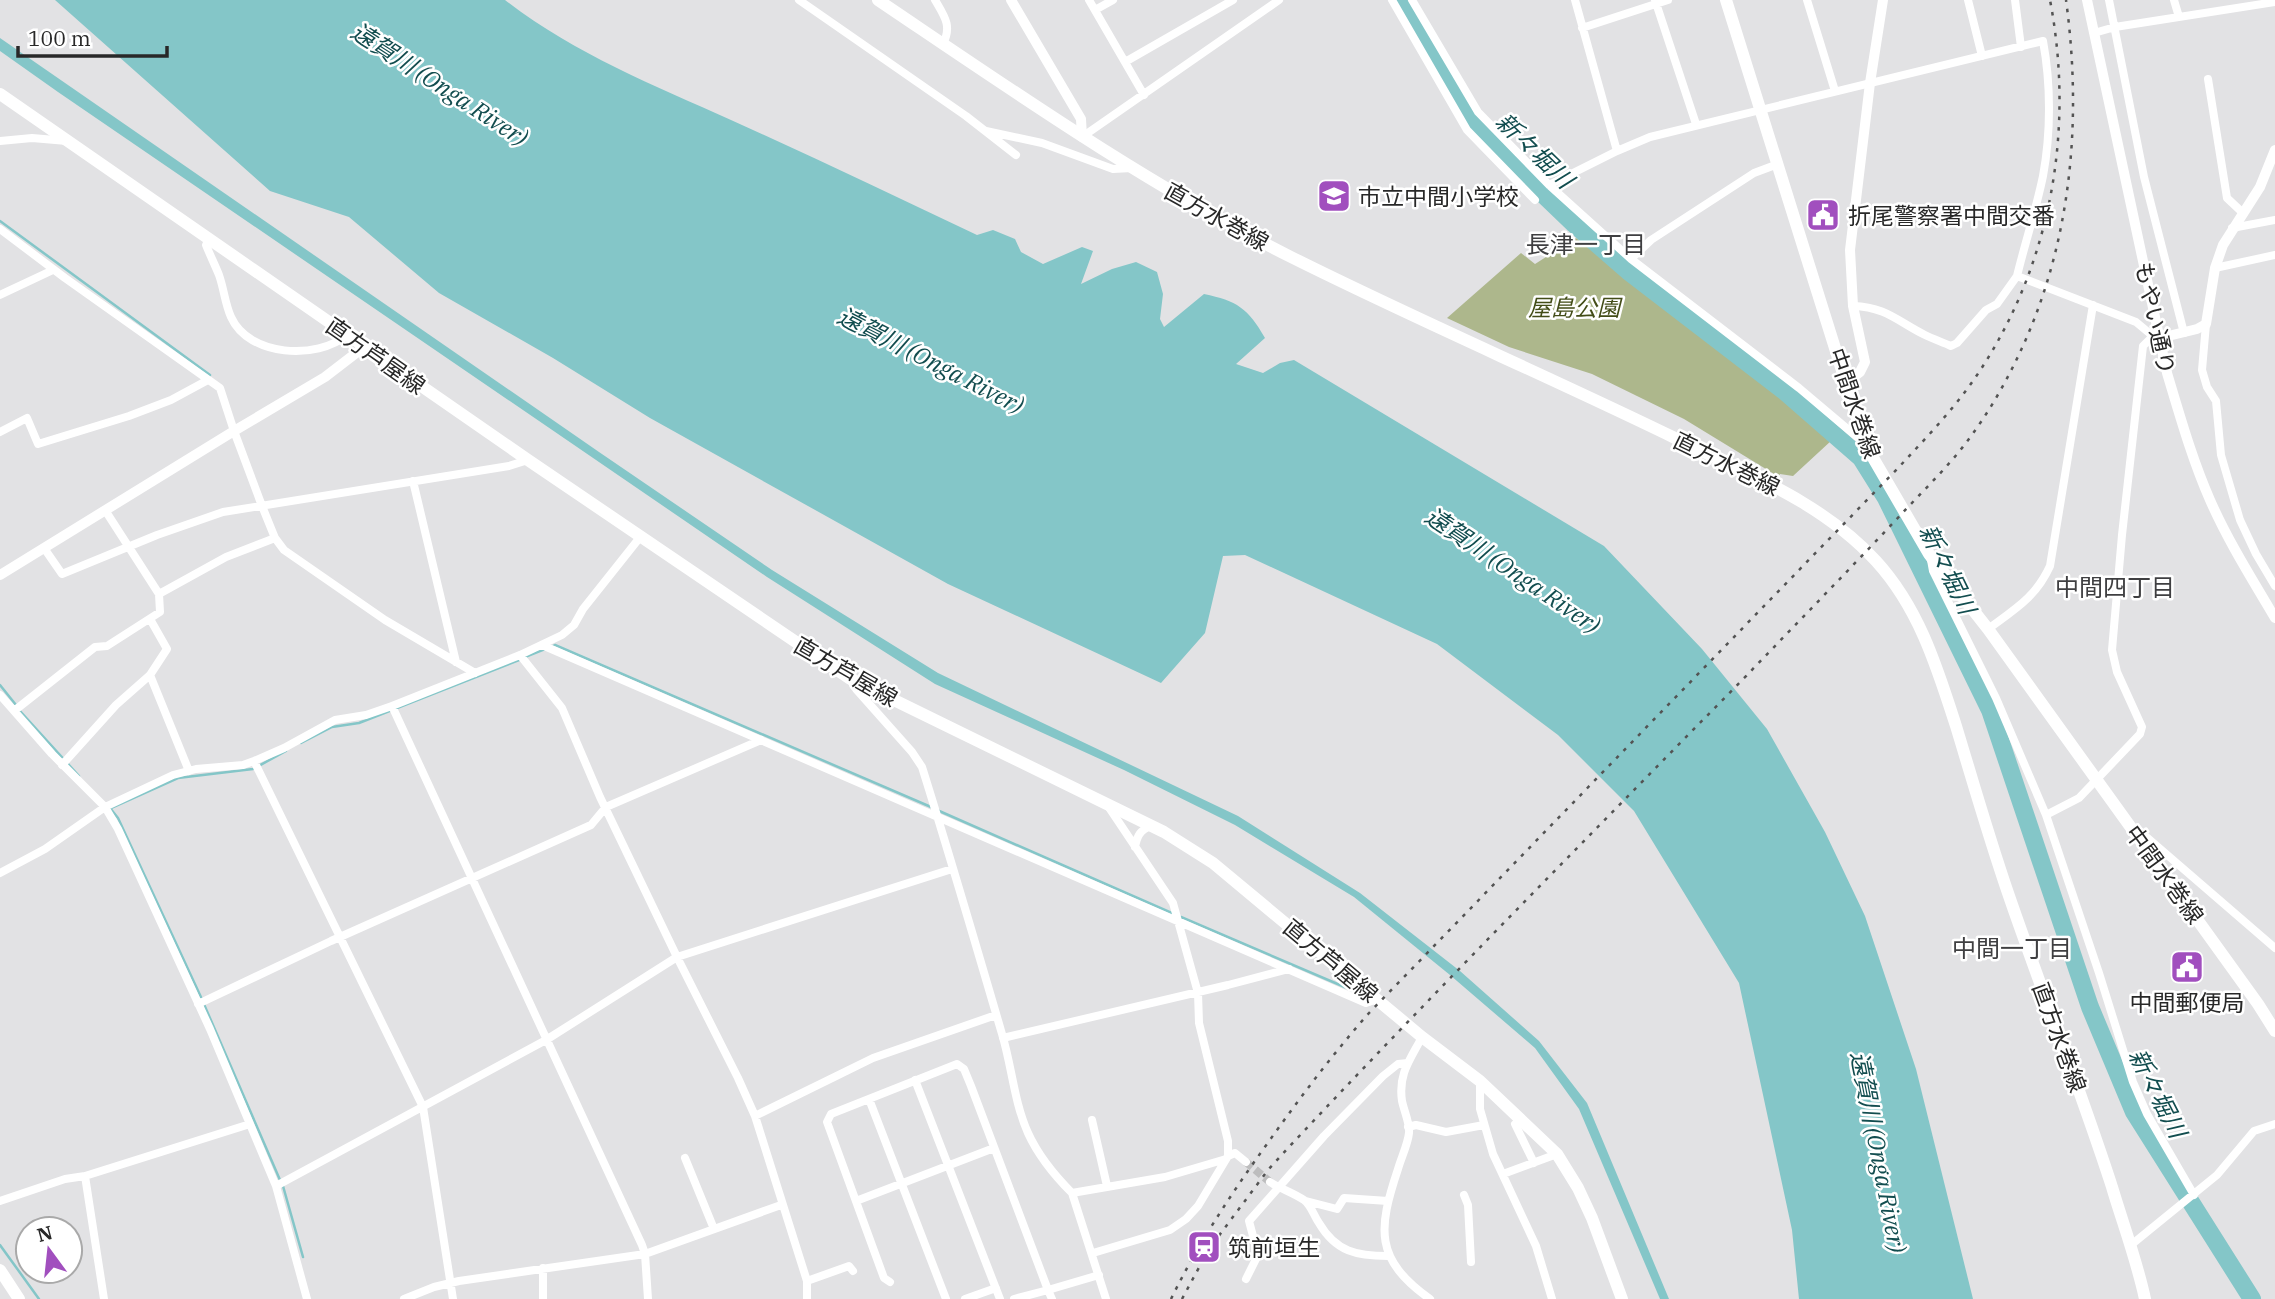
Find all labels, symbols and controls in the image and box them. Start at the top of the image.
scale bar [18,14,166,58]
water label: 遠賀川 (Onga River) [346,15,534,153]
text: 100 m [28,24,91,52]
water label: 新々堀川 [1489,105,1583,197]
street label: 直方水巻線 [1159,175,1275,257]
school or university icon: 市立中間小学校 [1315,177,1353,215]
place label: 市立中間小学校 [1358,181,1519,211]
public building icon: 折尾警察署中間交番 [1804,196,1842,234]
place label: 折尾警察署中間交番 [1848,200,2055,230]
district label: 長津一丁目 [1526,228,1646,260]
street label: もやい通り [2129,259,2183,377]
park label: 屋島公園 [1528,292,1623,322]
water label: 遠賀川 (Onga River) [833,299,1029,421]
street label: 直方芦屋線 [320,310,432,400]
street label: 中間水巻線 [1822,344,1888,462]
street label: 直方水巻線 [1669,424,1785,502]
water label: 遠賀川 (Onga River) [1419,500,1607,640]
water label: 新々堀川 [1913,519,1985,622]
district label: 中間四丁目 [2055,571,2175,603]
street label: 直方芦屋線 [789,629,903,713]
street label: 中間水巻線 [2119,819,2211,929]
street label: 直方芦屋線 [1277,912,1385,1008]
district label: 中間一丁目 [1952,932,2072,964]
public building icon: 中間郵便局 [2168,948,2206,986]
street label: 直方水巻線 [2026,978,2094,1096]
place label: 中間郵便局 [2130,987,2245,1017]
water label: 新々堀川 [2122,1043,2195,1146]
water label: 遠賀川 (Onga River) [1844,1049,1914,1255]
north arrow [14,1215,84,1285]
text: N [34,1220,55,1247]
station icon: 筑前垣生 [1185,1228,1223,1266]
place label: 筑前垣生 [1228,1232,1320,1262]

